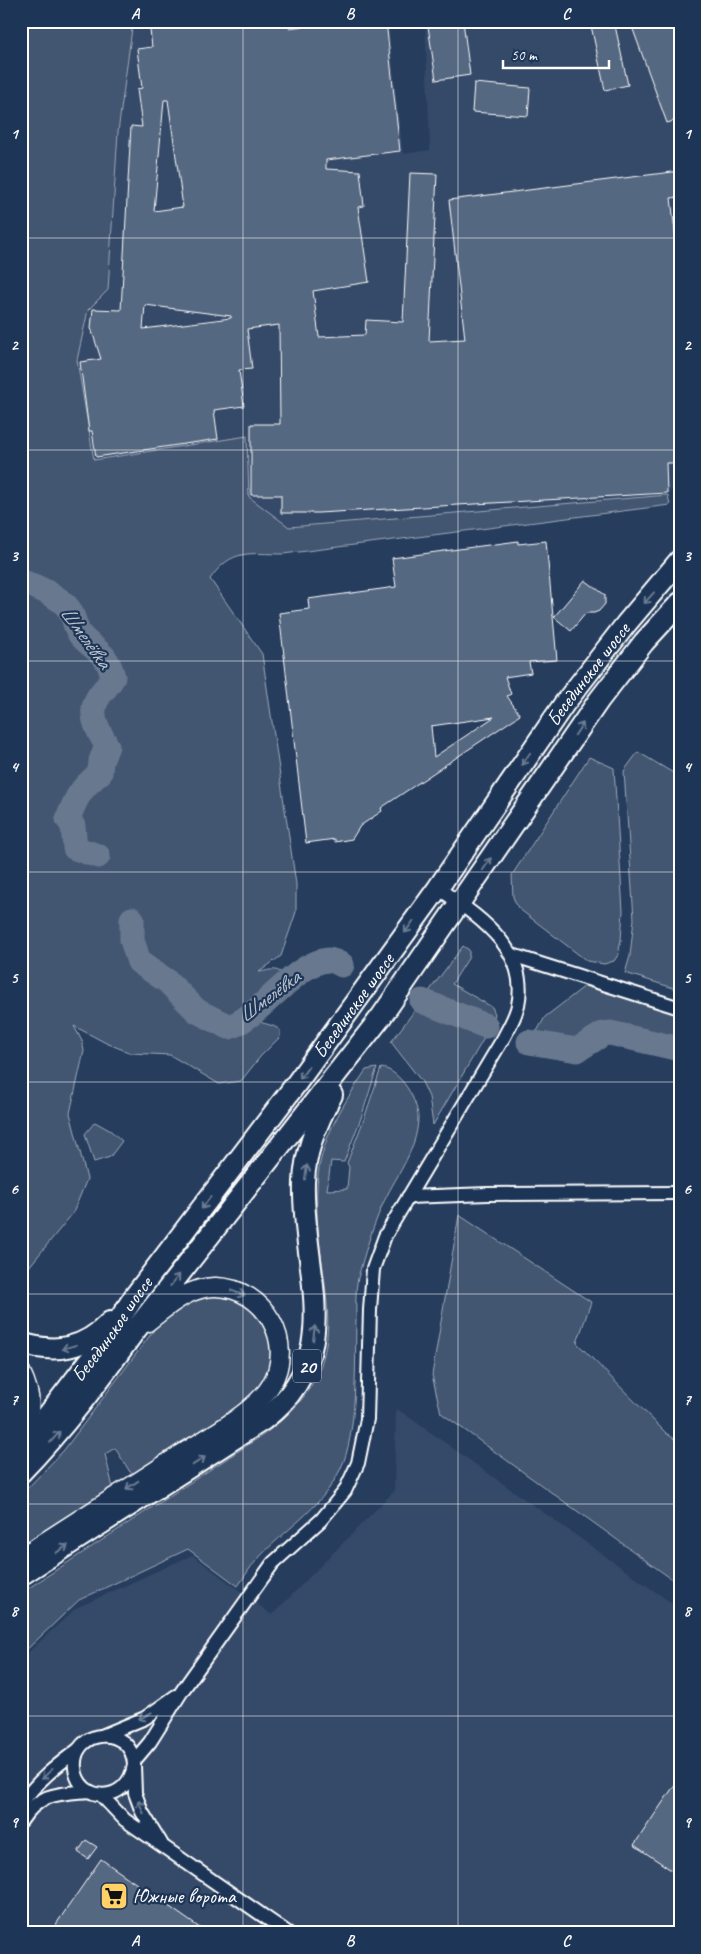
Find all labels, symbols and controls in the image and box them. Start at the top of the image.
text: A [131,4,141,24]
text: B [346,4,356,24]
text: C [562,4,572,24]
scale bar [503,38,610,70]
text: 50 m [511,46,538,65]
text: 1 [10,124,19,144]
text: 1 [683,124,692,144]
text: 2 [10,335,19,355]
text: 2 [683,335,692,355]
text: 3 [10,546,19,566]
text: 3 [683,546,692,566]
one-way arrow [643,591,655,604]
water label: Шмелёвка [55,601,118,675]
street label: Бесединское шоссе [541,617,636,731]
one-way arrow [574,723,584,737]
one-way arrow [521,752,531,766]
text: 4 [10,757,19,777]
text: 4 [683,757,692,777]
one-way arrow [482,857,493,871]
one-way arrow [404,920,414,934]
street label: Бесединское шоссе [307,947,401,1063]
water label: Шмелёвка [233,963,307,1028]
text: 5 [11,968,20,988]
text: 5 [684,968,693,988]
one-way arrow [299,1066,309,1080]
one-way arrow [301,1164,311,1180]
text: 6 [10,1179,19,1199]
text: 6 [683,1179,692,1199]
one-way arrow [201,1196,211,1210]
street label: Бесединское шоссе [66,1271,159,1387]
one-way arrow [170,1274,181,1287]
one-way arrow [230,1288,246,1298]
one-way arrow [309,1326,319,1342]
one-way arrow [61,1342,77,1352]
road number: 20 [293,1350,321,1382]
text: 7 [10,1390,19,1410]
text: 7 [683,1390,692,1410]
one-way arrow [49,1430,60,1443]
one-way arrow [192,1456,206,1466]
one-way arrow [126,1481,140,1491]
one-way arrow [55,1543,69,1553]
text: 8 [10,1601,19,1621]
text: 8 [683,1601,692,1621]
one-way arrow [138,1712,152,1722]
one-way arrow [41,1768,53,1780]
one-way arrow [135,1799,144,1814]
text: 9 [10,1812,19,1832]
text: 9 [683,1812,692,1832]
supermarket icon: Южные ворота [99,1881,129,1911]
place label: Южные ворота [133,1884,237,1909]
text: A [131,1931,141,1951]
text: B [346,1931,356,1951]
text: C [562,1931,572,1951]

